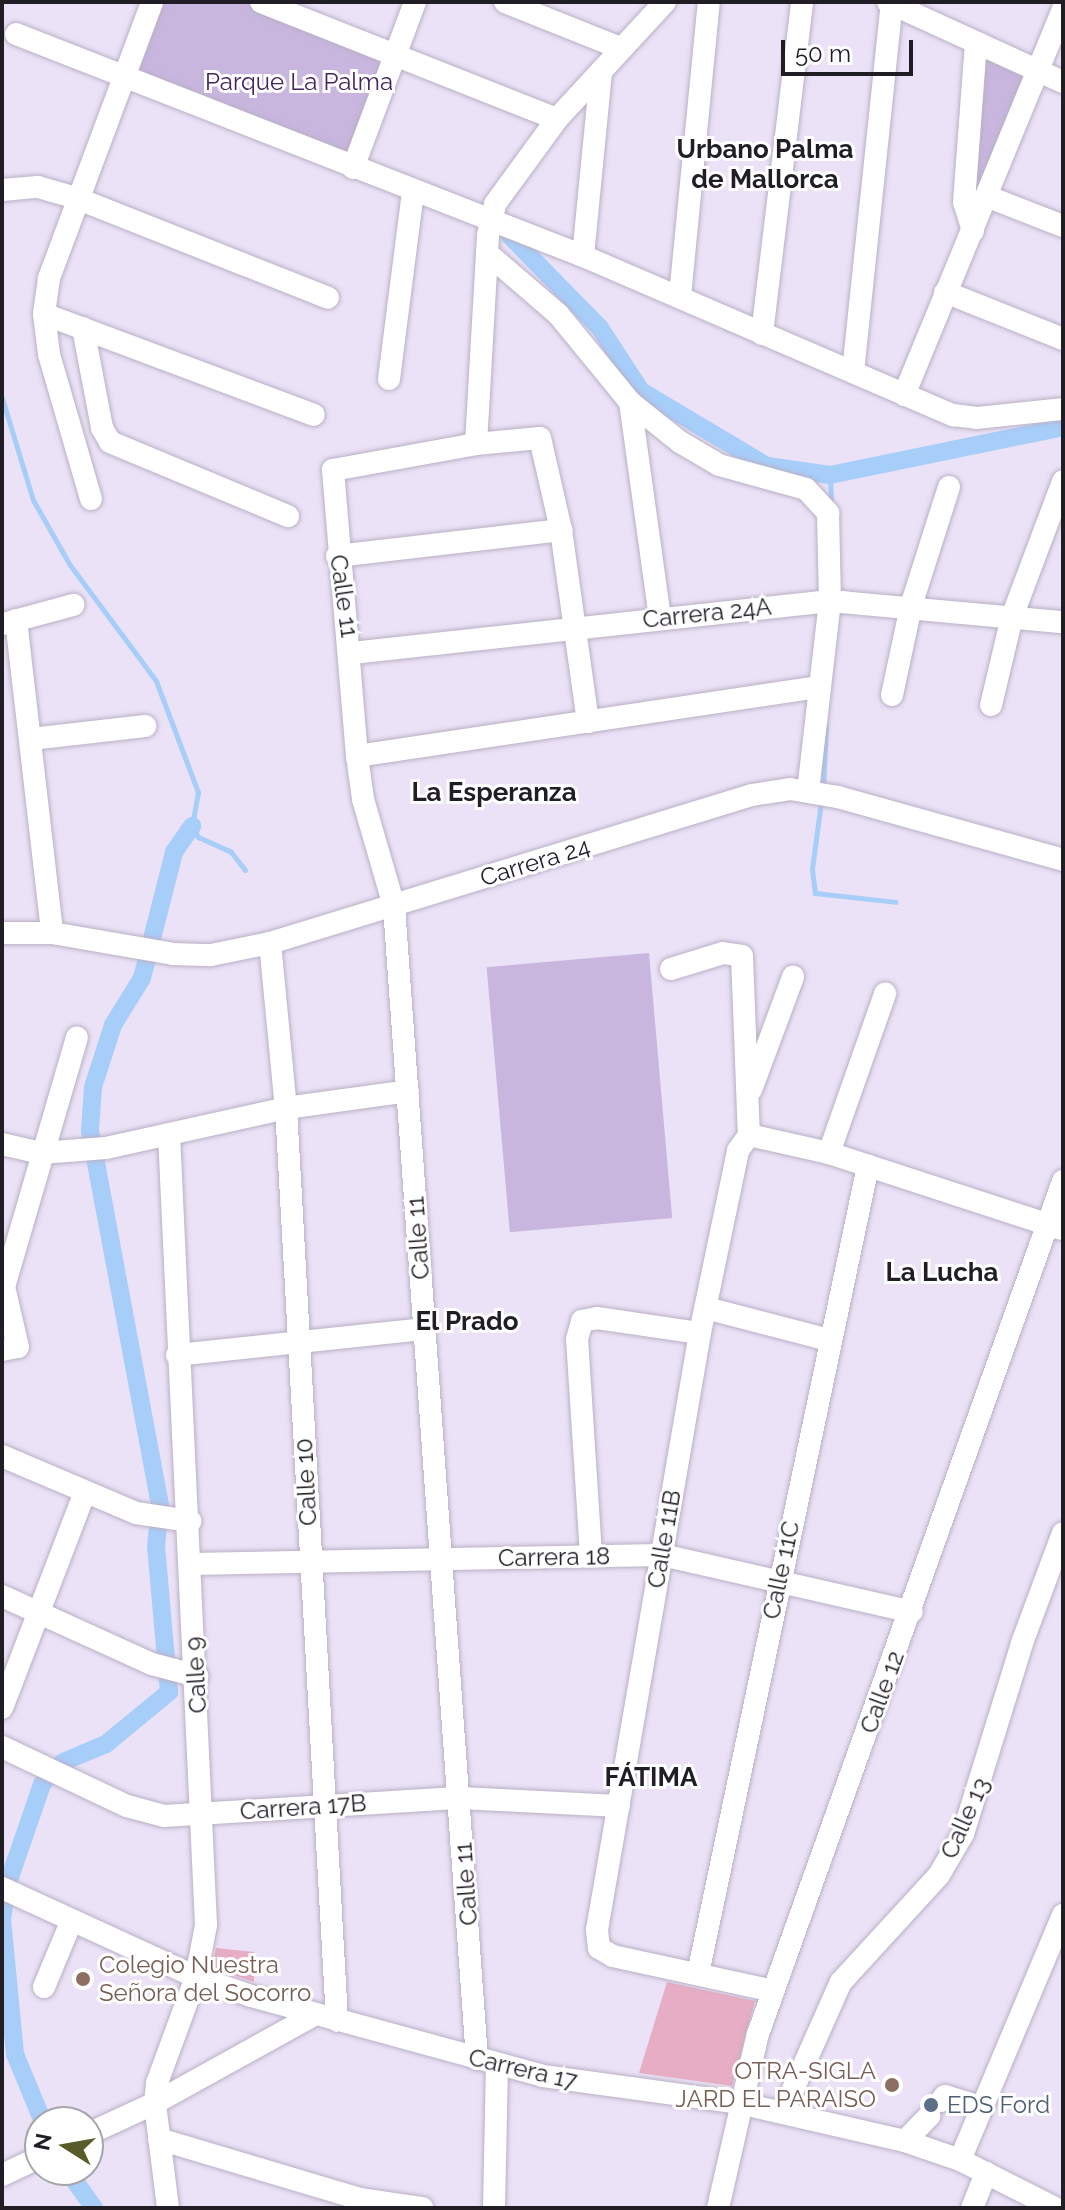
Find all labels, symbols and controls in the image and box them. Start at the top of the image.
scale bar [785,24,917,74]
text: 50 m [795,39,851,68]
park label: Parque La Palma [205,68,393,96]
district label: Urbano Palma de Mallorca [677,134,853,196]
street label: Calle 11 [324,553,364,639]
street label: Carrera 24A [641,592,773,634]
district label: La Esperanza [411,777,577,809]
street label: Carrera 24 [477,832,593,892]
street label: Calle 11 [401,1195,435,1281]
district label: La Lucha [886,1257,998,1289]
district label: El Prado [415,1306,519,1338]
street label: Calle 10 [289,1437,323,1527]
street label: Calle 11B [641,1488,687,1590]
street label: Calle 11C [757,1518,805,1622]
street label: Carrera 18 [498,1542,610,1572]
street label: Calle 9 [180,1636,212,1714]
street label: Calle 12 [854,1647,910,1737]
district label: FÁTIMA [605,1762,697,1794]
street label: Calle 13 [934,1773,996,1863]
street label: Carrera 17B [239,1788,367,1826]
street label: Calle 11 [449,1841,483,1927]
place label: Colegio Nuestra Señora del Socorro [99,1951,312,2007]
marker: Colegio Nuestra Señora del Socorro [74,1970,92,1988]
street label: Carrera 17 [466,2043,580,2095]
place label: OTRA-SIGLA JARD EL PARAISO [675,2057,876,2113]
marker: OTRA-SIGLA JARD EL PARAISO [883,2076,901,2094]
place label: EDS Ford [947,2091,1050,2119]
marker: EDS Ford [922,2096,940,2114]
north arrow [24,2106,104,2186]
text: N [28,2131,57,2153]

